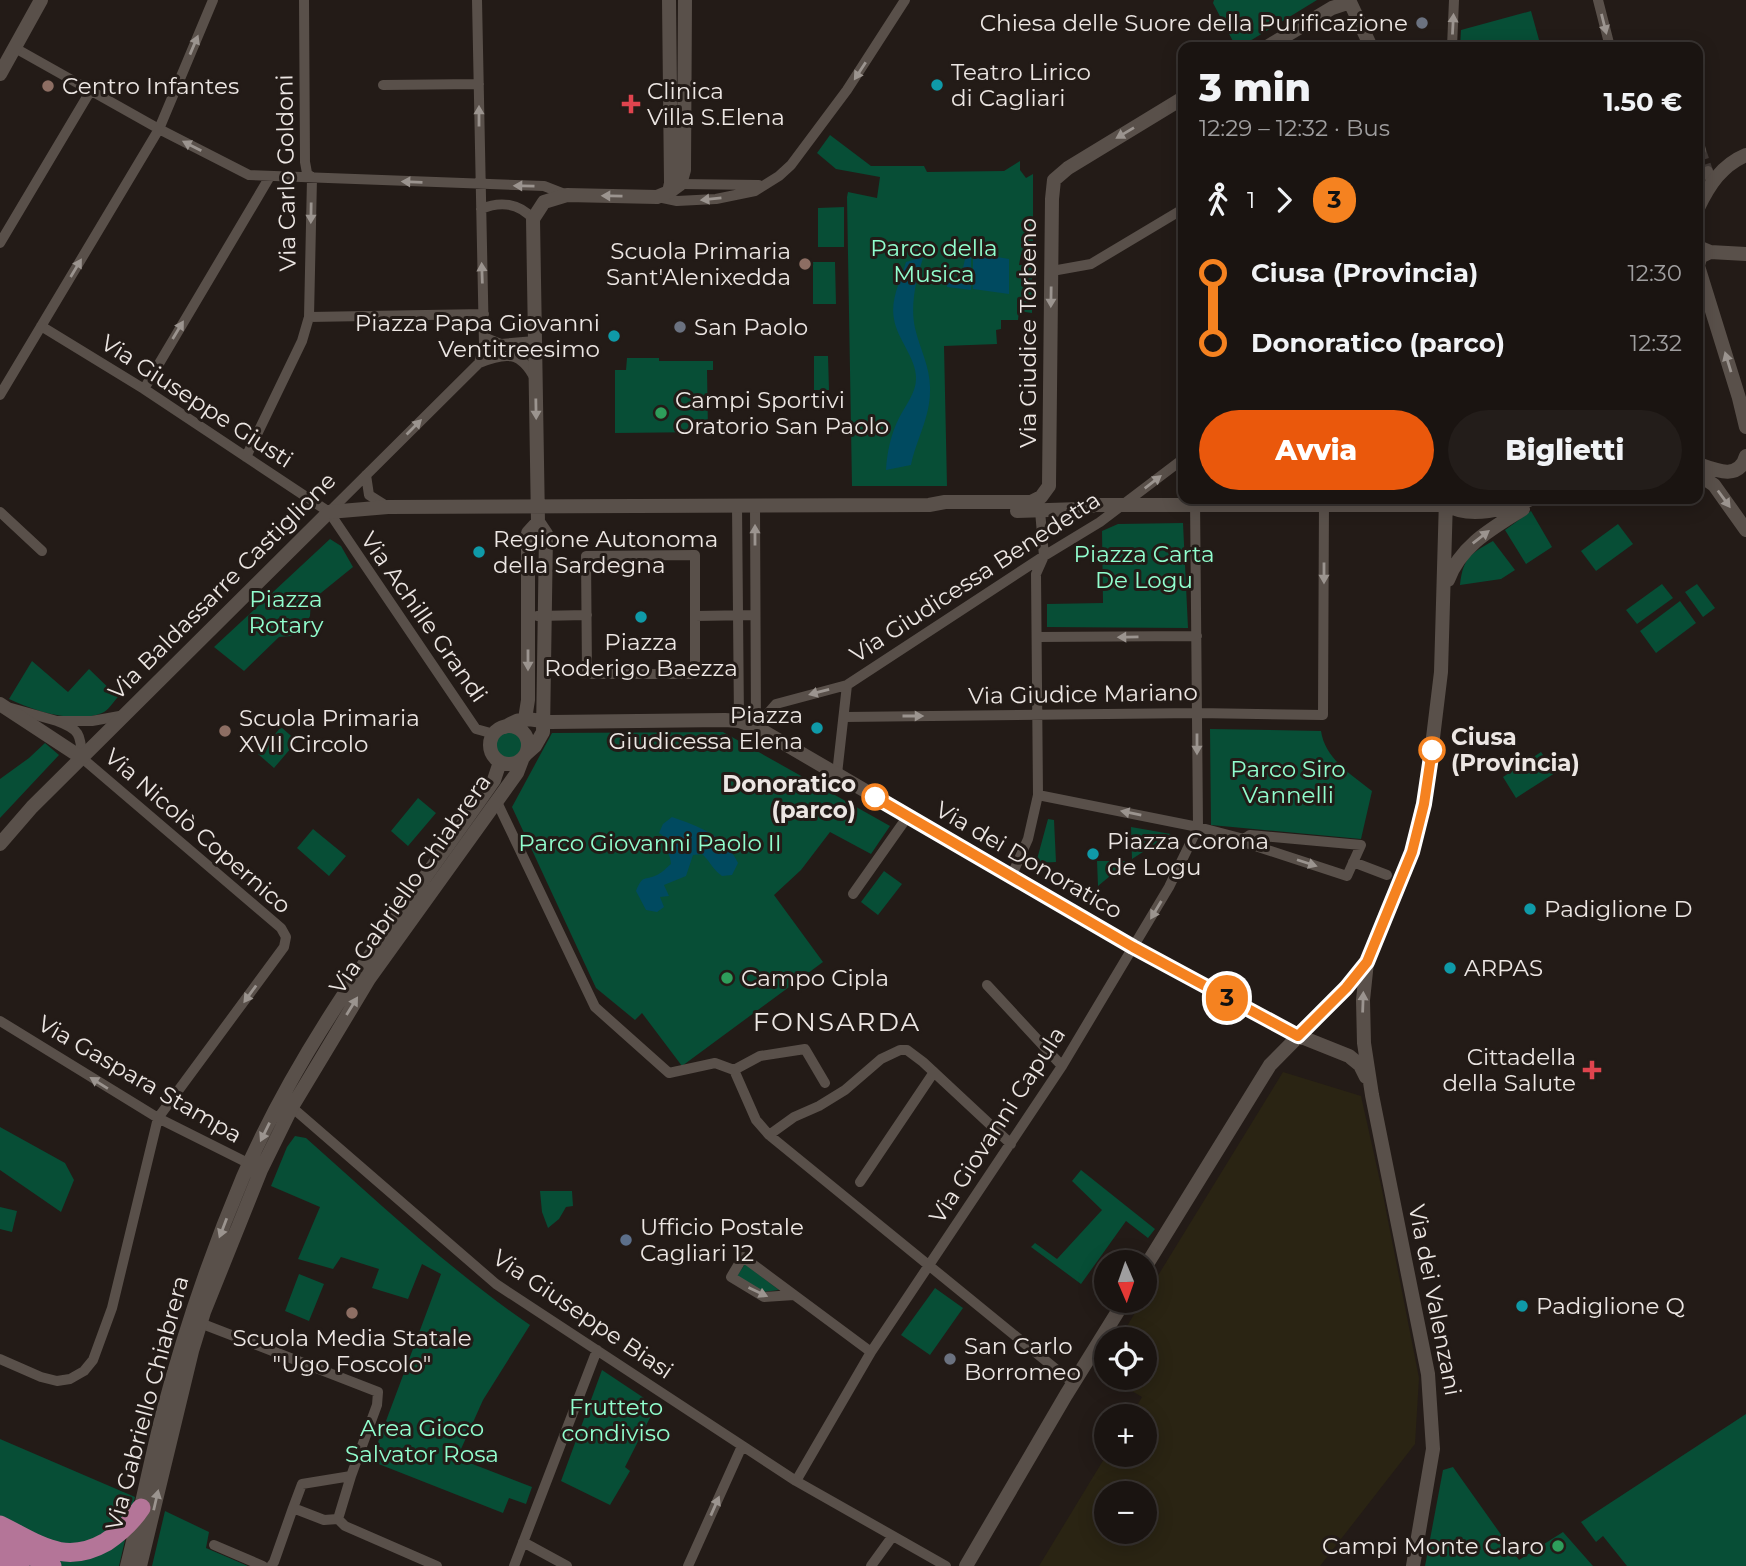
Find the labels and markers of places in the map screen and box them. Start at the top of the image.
place label: Chiesa delle Suore della Purificazione [980,9,1408,37]
marker: Chiesa delle Suore della Purificazione [1414,15,1430,31]
place label: Teatro Lirico di Cagliari [951,58,1091,112]
place label: Centro Infantes [62,72,239,100]
place label: Clinica Villa S.Elena [647,77,785,131]
marker: Teatro Lirico di Cagliari [929,77,945,93]
marker: Centro Infantes [40,78,56,94]
marker: Clinica Villa S.Elena [621,94,641,114]
place label: Scuola Primaria Sant'Alenixedda [606,237,791,291]
marker: Scuola Primaria Sant'Alenixedda [797,256,813,272]
place label: Piazza Papa Giovanni Ventitreesimo [355,309,600,363]
place label: San Paolo [694,313,808,341]
marker: San Paolo [672,319,688,335]
marker: Piazza Papa Giovanni Ventitreesimo [606,328,622,344]
place label: Campi Sportivi Oratorio San Paolo [675,386,889,440]
marker: Campi Sportivi Oratorio San Paolo [653,405,669,421]
place label: Regione Autonoma della Sardegna [493,525,718,579]
marker: Regione Autonoma della Sardegna [471,544,487,560]
marker: Piazza Roderigo Baezza [633,609,649,625]
place label: Piazza Roderigo Baezza [544,628,738,682]
place label: Piazza Giudicessa Elena [609,701,803,755]
place label: Scuola Primaria XVII Circolo [239,704,420,758]
marker: Piazza Giudicessa Elena [809,720,825,736]
marker: Scuola Primaria XVII Circolo [217,723,233,739]
place label: Ciusa (Provincia) [1451,723,1580,777]
marker: Ciusa (Provincia) [1419,737,1445,763]
place label: Donoratico (parco) [722,770,856,824]
marker: Donoratico (parco) [862,784,888,810]
place label: Piazza Corona de Logu [1107,827,1269,881]
marker: Piazza Corona de Logu [1085,846,1101,862]
place label: Padiglione D [1544,895,1693,923]
marker: Padiglione D [1522,901,1538,917]
place label: ARPAS [1464,954,1543,982]
marker: ARPAS [1442,960,1458,976]
place label: Campo Cipla [741,964,889,992]
marker: Campo Cipla [719,970,735,986]
place label: Cittadella della Salute [1442,1043,1576,1097]
marker: Cittadella della Salute [1582,1060,1602,1080]
place label: Ufficio Postale Cagliari 12 [640,1213,804,1267]
marker: Ufficio Postale Cagliari 12 [618,1232,634,1248]
place label: Padiglione Q [1536,1292,1685,1320]
marker: Padiglione Q [1514,1298,1530,1314]
marker: Scuola Media Statale "Ugo Foscolo" [344,1305,360,1321]
place label: Scuola Media Statale "Ugo Foscolo" [232,1324,472,1378]
place label: San Carlo Borromeo [964,1332,1081,1386]
marker: San Carlo Borromeo [942,1351,958,1367]
place label: Campi Monte Claro [1322,1532,1544,1560]
marker: Campi Monte Claro [1550,1538,1566,1554]

